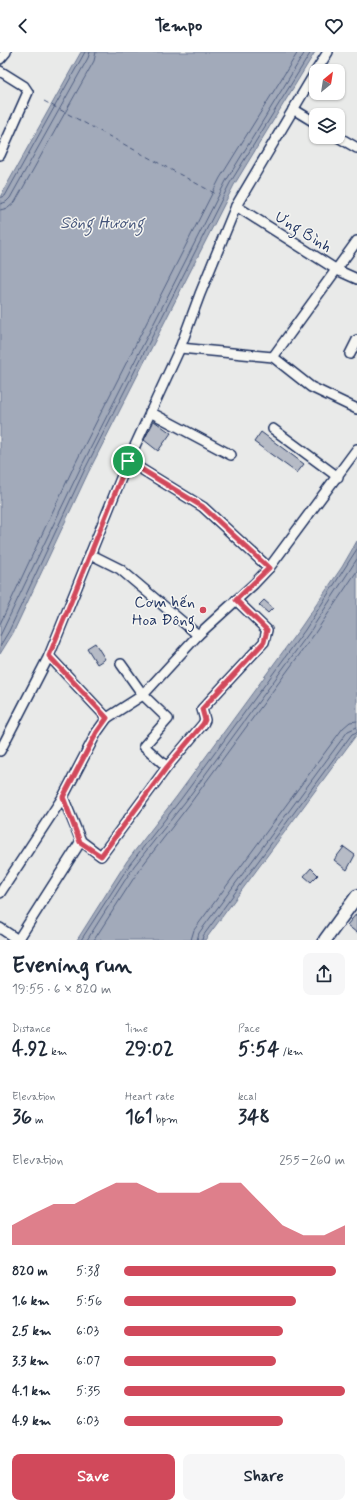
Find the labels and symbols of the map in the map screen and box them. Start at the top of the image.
north arrow [309,64,345,100]
street label: Ưng Bình [270,207,336,259]
water label: Sông Hương [60,212,146,236]
pin [111,444,145,478]
place label: Cơm hến Hoa Đông [132,592,195,632]
marker: Cơm hến Hoa Đông [198,605,208,615]

